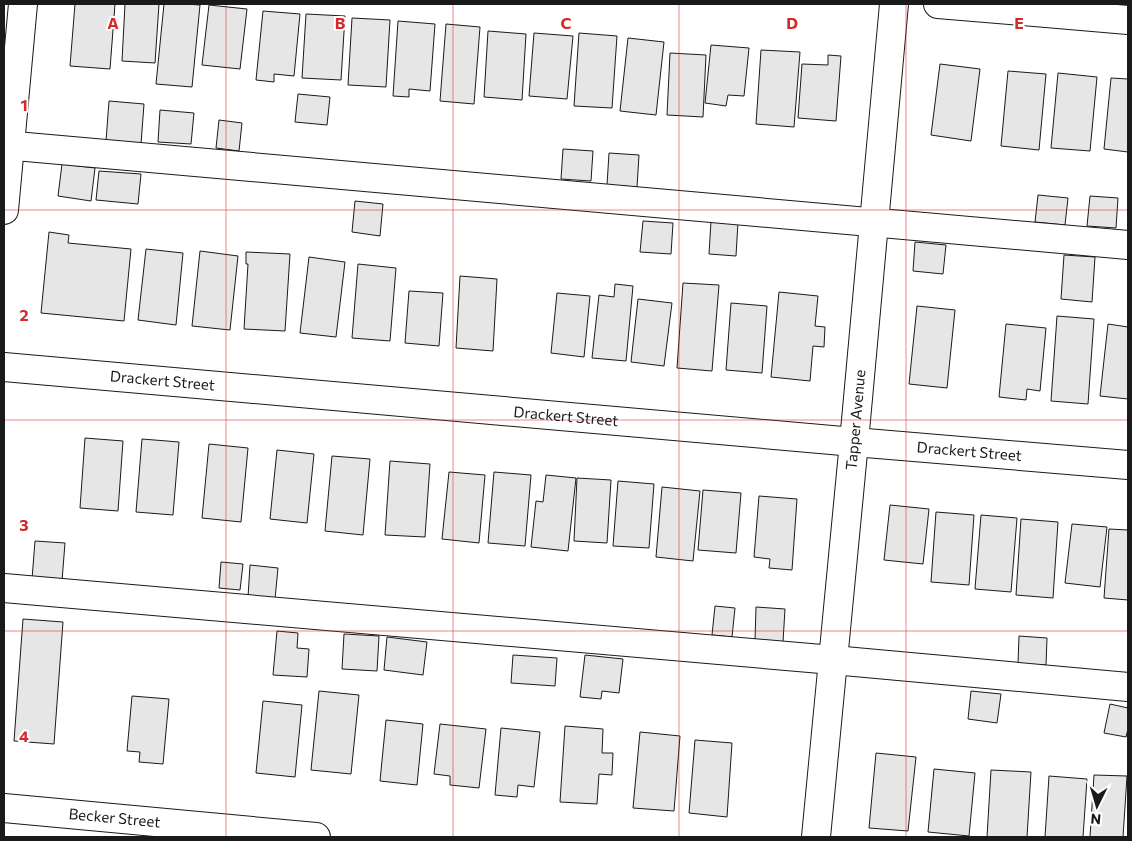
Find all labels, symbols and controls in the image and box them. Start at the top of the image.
text: A [107,13,119,32]
text: B [335,13,346,32]
text: C [561,13,572,32]
text: D [786,13,798,32]
text: E [1014,13,1024,32]
text: 1 [20,95,28,114]
text: 2 [19,305,29,324]
street label: Drackert Street [109,366,216,394]
street label: Tapper Avenue [841,369,869,471]
street label: Drackert Street [513,402,619,429]
street label: Drackert Street [916,437,1023,464]
text: 3 [19,515,29,534]
text: 4 [19,726,29,745]
north arrow [1072,781,1122,831]
street label: Becker Street [68,804,161,830]
text: N [1090,811,1102,828]

